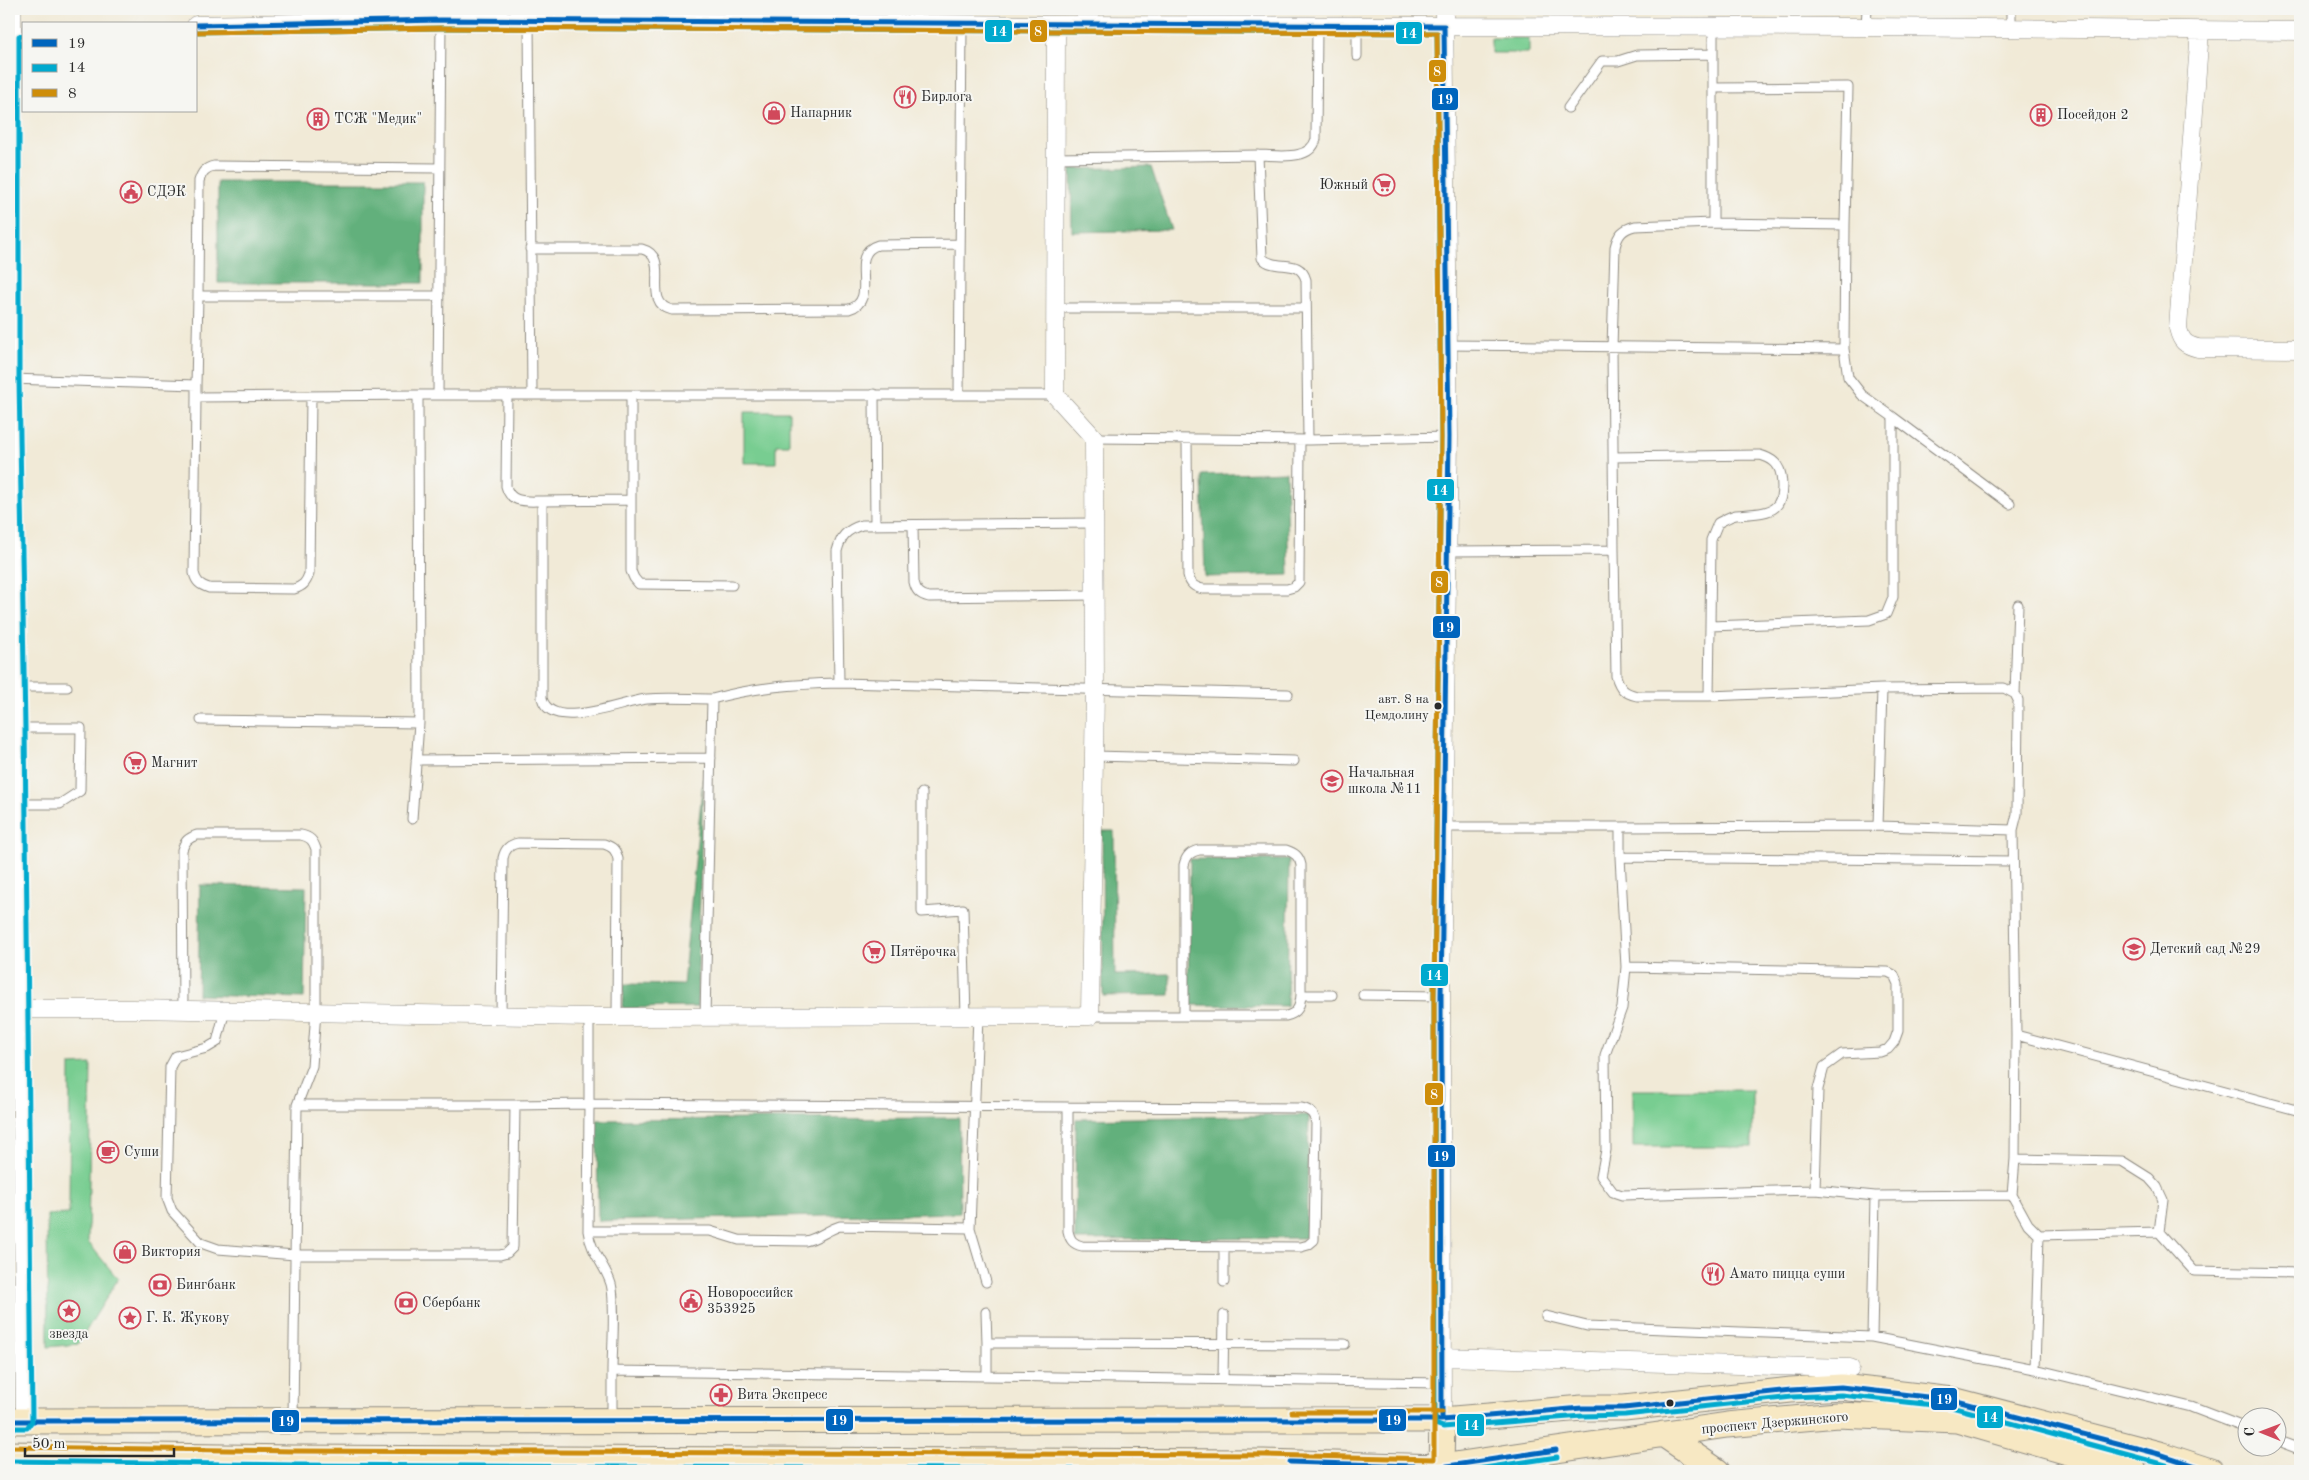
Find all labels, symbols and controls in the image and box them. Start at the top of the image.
line badge: 14 [984,19,1013,43]
line badge: 8 [1029,19,1048,43]
line badge: 14 [1395,21,1423,45]
legend [22,22,198,112]
text: 14 [991,25,1007,39]
text: 8 [1034,25,1042,39]
text: 14 [1401,27,1417,41]
text: 19 [68,37,85,52]
line badge: 8 [1428,59,1447,83]
text: 14 [68,61,85,76]
text: 8 [1433,65,1441,79]
restaurant icon: Бирлога [893,85,917,109]
text: 8 [68,87,77,102]
line badge: 19 [1431,87,1459,111]
place label: Бирлога [921,90,972,104]
text: 19 [1437,93,1453,107]
shop icon: Напарник [762,101,786,125]
building icon: Посейдон 2 [2029,103,2053,127]
place label: Напарник [790,106,852,120]
building icon: ТСЖ "Медик" [306,107,330,131]
place label: Посейдон 2 [2057,108,2129,122]
place label: ТСЖ "Медик" [334,112,422,126]
supermarket icon: Южный [1372,173,1396,197]
place label: Южный [1319,178,1368,192]
public building icon: СДЭК [119,180,143,204]
place label: СДЭК [147,185,186,199]
line badge: 14 [1426,478,1455,502]
text: 14 [1432,484,1448,498]
line badge: 8 [1430,570,1449,594]
text: 8 [1435,576,1443,590]
line badge: 19 [1432,615,1461,639]
text: 19 [1438,621,1454,635]
place label: авт. 8 на Цемдолину [1365,693,1430,722]
marker: авт. 8 на Цемдолину [1433,701,1443,711]
supermarket icon: Магнит [123,751,147,775]
place label: Магнит [151,756,198,770]
place label: Начальная школа №11 [1348,766,1422,796]
school or university icon: Начальная школа №11 [1320,769,1344,793]
school or university icon: Детский сад №29 [2122,937,2146,961]
supermarket icon: Пятёрочка [862,940,886,964]
place label: Детский сад №29 [2150,942,2261,956]
place label: Пятёрочка [890,945,957,959]
line badge: 14 [1420,963,1449,987]
text: 14 [1426,969,1442,983]
line badge: 8 [1424,1082,1444,1106]
text: 8 [1430,1088,1438,1102]
cafe icon: Суши [96,1140,120,1164]
line badge: 19 [1427,1144,1456,1168]
place label: Суши [124,1145,159,1159]
text: 19 [1433,1150,1449,1164]
shop icon: Виктория [113,1240,137,1264]
place label: Виктория [141,1245,201,1259]
restaurant icon: Амато пицца суши [1701,1262,1725,1286]
place label: Амато пицца суши [1729,1267,1845,1281]
bank icon: Бингбанк [148,1273,172,1297]
place label: Бингбанк [176,1278,236,1292]
place label: Новороссийск 353925 [707,1286,793,1316]
public building icon: Новороссийск 353925 [679,1289,703,1313]
bank icon: Сбербанк [394,1291,418,1315]
place label: Сбербанк [422,1296,481,1310]
place icon: звезда [57,1299,81,1323]
place icon: Г. К. Жукову [118,1306,142,1330]
place label: Г. К. Жукову [146,1311,230,1325]
place label: звезда [49,1327,89,1341]
pharmacy icon: Вита Экспресс [709,1383,733,1407]
line badge: 19 [1930,1387,1958,1411]
place label: Вита Экспресс [737,1388,827,1402]
text: 19 [1936,1393,1952,1407]
unlabelled marker [1665,1398,1675,1408]
line badge: 14 [1976,1405,2004,1429]
line badge: 19 [825,1408,854,1432]
line badge: 19 [1378,1408,1407,1432]
north arrow [2236,1408,2286,1458]
line badge: 19 [271,1409,300,1433]
street label: проспект Дзержинского [1701,1410,1849,1436]
text: 14 [1982,1411,1998,1425]
line badge: 14 [1456,1413,1485,1437]
text: 19 [831,1414,847,1428]
text: 19 [1385,1414,1401,1428]
text: 19 [278,1415,294,1429]
text: 14 [1463,1419,1479,1433]
scale bar [25,1425,174,1457]
text: С [2243,1427,2257,1437]
text: 50 m [32,1437,66,1452]

